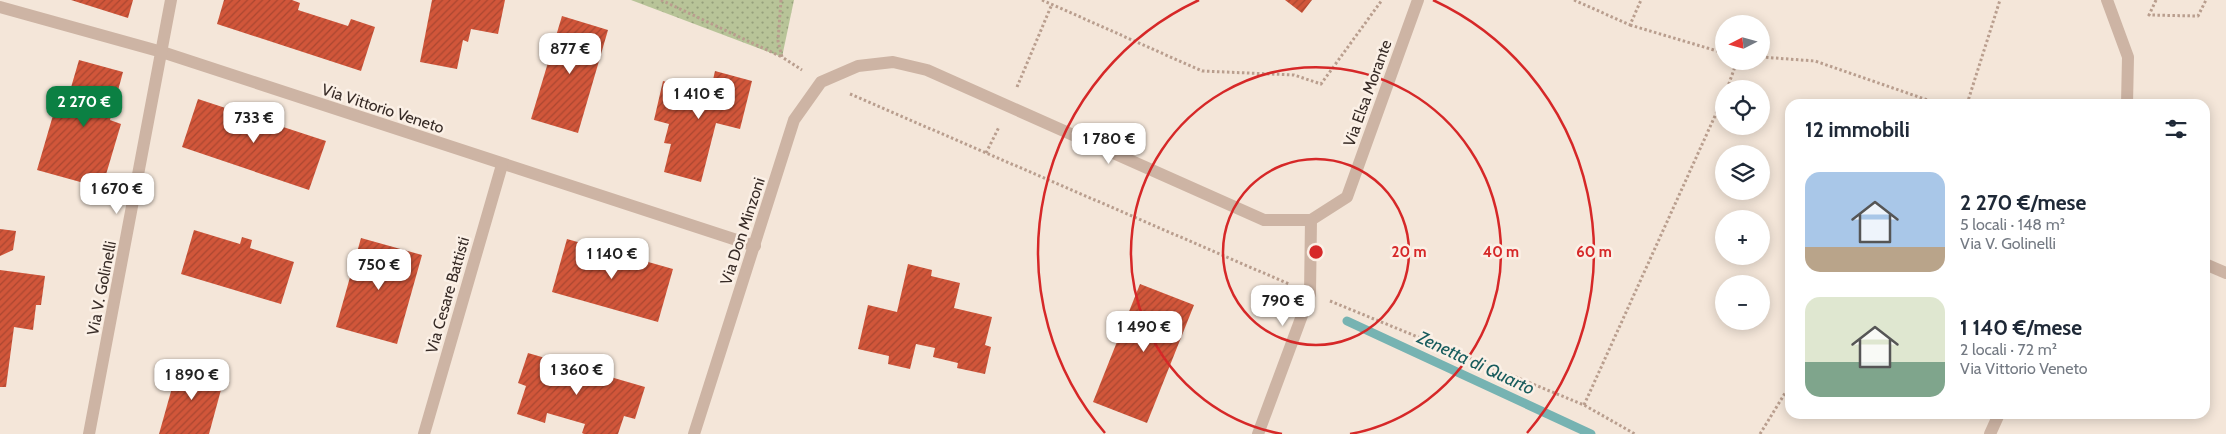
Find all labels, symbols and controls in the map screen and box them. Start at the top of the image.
north arrow [1715,15,1770,70]
map controls [1715,15,1770,330]
pin: 877 € [535,32,605,75]
street label: Via Elsa Morante [1339,37,1396,149]
text: 877 € [550,39,590,58]
pin: 1 410 € [653,78,745,120]
street label: Via Vittorio Veneto [319,80,447,137]
button: locate [1715,80,1770,135]
text: 1 410 € [674,84,724,103]
pin: 2 270 € [38,86,130,128]
text: 2 270 € [57,92,111,111]
pin: 733 € [219,102,289,144]
text: 733 € [234,108,274,127]
icon: filters [2162,115,2190,143]
text: 12 immobili [1805,117,1910,142]
pin: 1 780 € [1063,122,1155,165]
text: 1 780 € [1083,129,1135,148]
button: layers [1715,145,1770,200]
pin: 1 670 € [71,172,163,215]
street label: Via Don Minzoni [716,175,769,287]
text: 1 670 € [91,179,143,198]
text: 2 270 €/mese [1960,190,2086,215]
icon: home [1845,192,1905,252]
button: + [1715,210,1770,265]
text: 5 locali · 148 m² [1960,215,2065,234]
text: Via V. Golinelli [1960,234,2056,253]
street label: Via Cesare Battisti [422,235,473,356]
pin: 1 140 € [566,238,658,280]
street label: Via V. Golinelli [83,239,120,337]
centre of rings [1307,243,1325,261]
text: 20 m [1392,243,1426,261]
text: 40 m [1483,243,1519,261]
text: 60 m [1576,243,1612,261]
text: 1 140 € [587,244,637,263]
pin: 750 € [344,248,414,291]
text: 750 € [358,255,400,274]
button: − [1715,275,1770,330]
pin: 790 € [1248,284,1318,327]
text: 790 € [1262,291,1304,310]
pin: 1 490 € [1098,310,1190,353]
text: 1 140 €/mese [1960,315,2082,340]
text: 1 490 € [1117,317,1171,336]
icon: home [1845,317,1905,377]
water label: Zenetta di Quarto [1413,326,1538,400]
text: 2 locali · 72 m² [1960,340,2057,359]
pin: 1 360 € [531,354,623,396]
pin: 1 890 € [146,358,238,401]
text: Via Vittorio Veneto [1960,359,2088,378]
text: 1 360 € [551,360,603,379]
text: 1 890 € [165,365,219,384]

